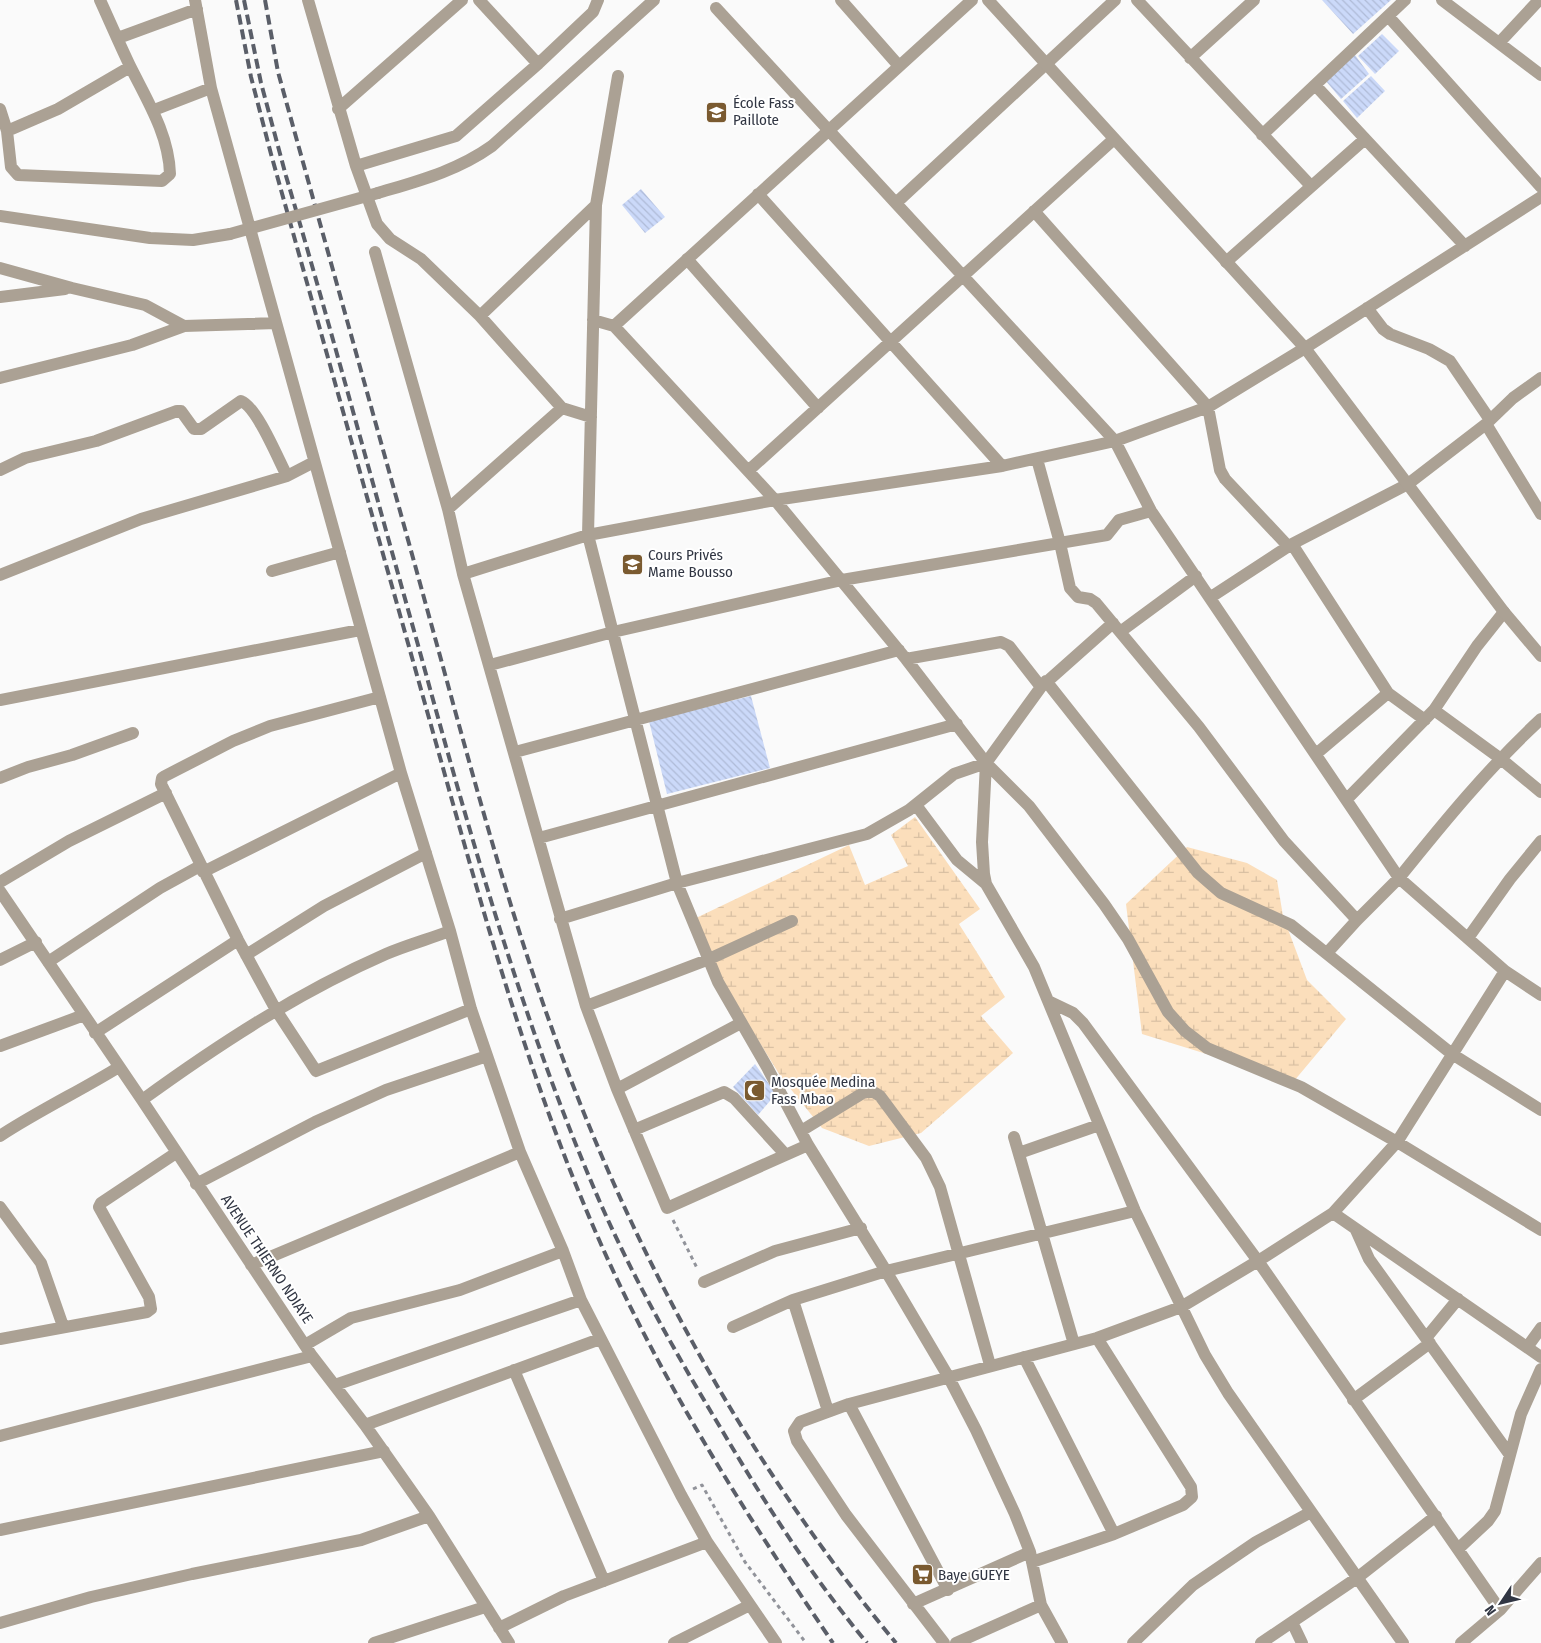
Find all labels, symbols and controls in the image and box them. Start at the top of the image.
place label: École Fass Paillote [733,94,794,129]
school or university icon: École Fass Paillote [705,100,729,124]
place label: Cours Privés Mame Bousso [648,546,733,581]
school or university icon: Cours Privés Mame Bousso [620,552,644,576]
place label: Mosquée Medina Fass Mbao [771,1073,875,1108]
mosque icon: Mosquée Medina Fass Mbao [743,1079,767,1103]
street label: AVENUE THIERNO NDIAYE [217,1191,317,1327]
supermarket icon: Baye GUEYE [910,1563,934,1587]
place label: Baye GUEYE [938,1566,1010,1584]
north arrow [1476,1578,1526,1628]
text: N [1481,1602,1500,1618]

